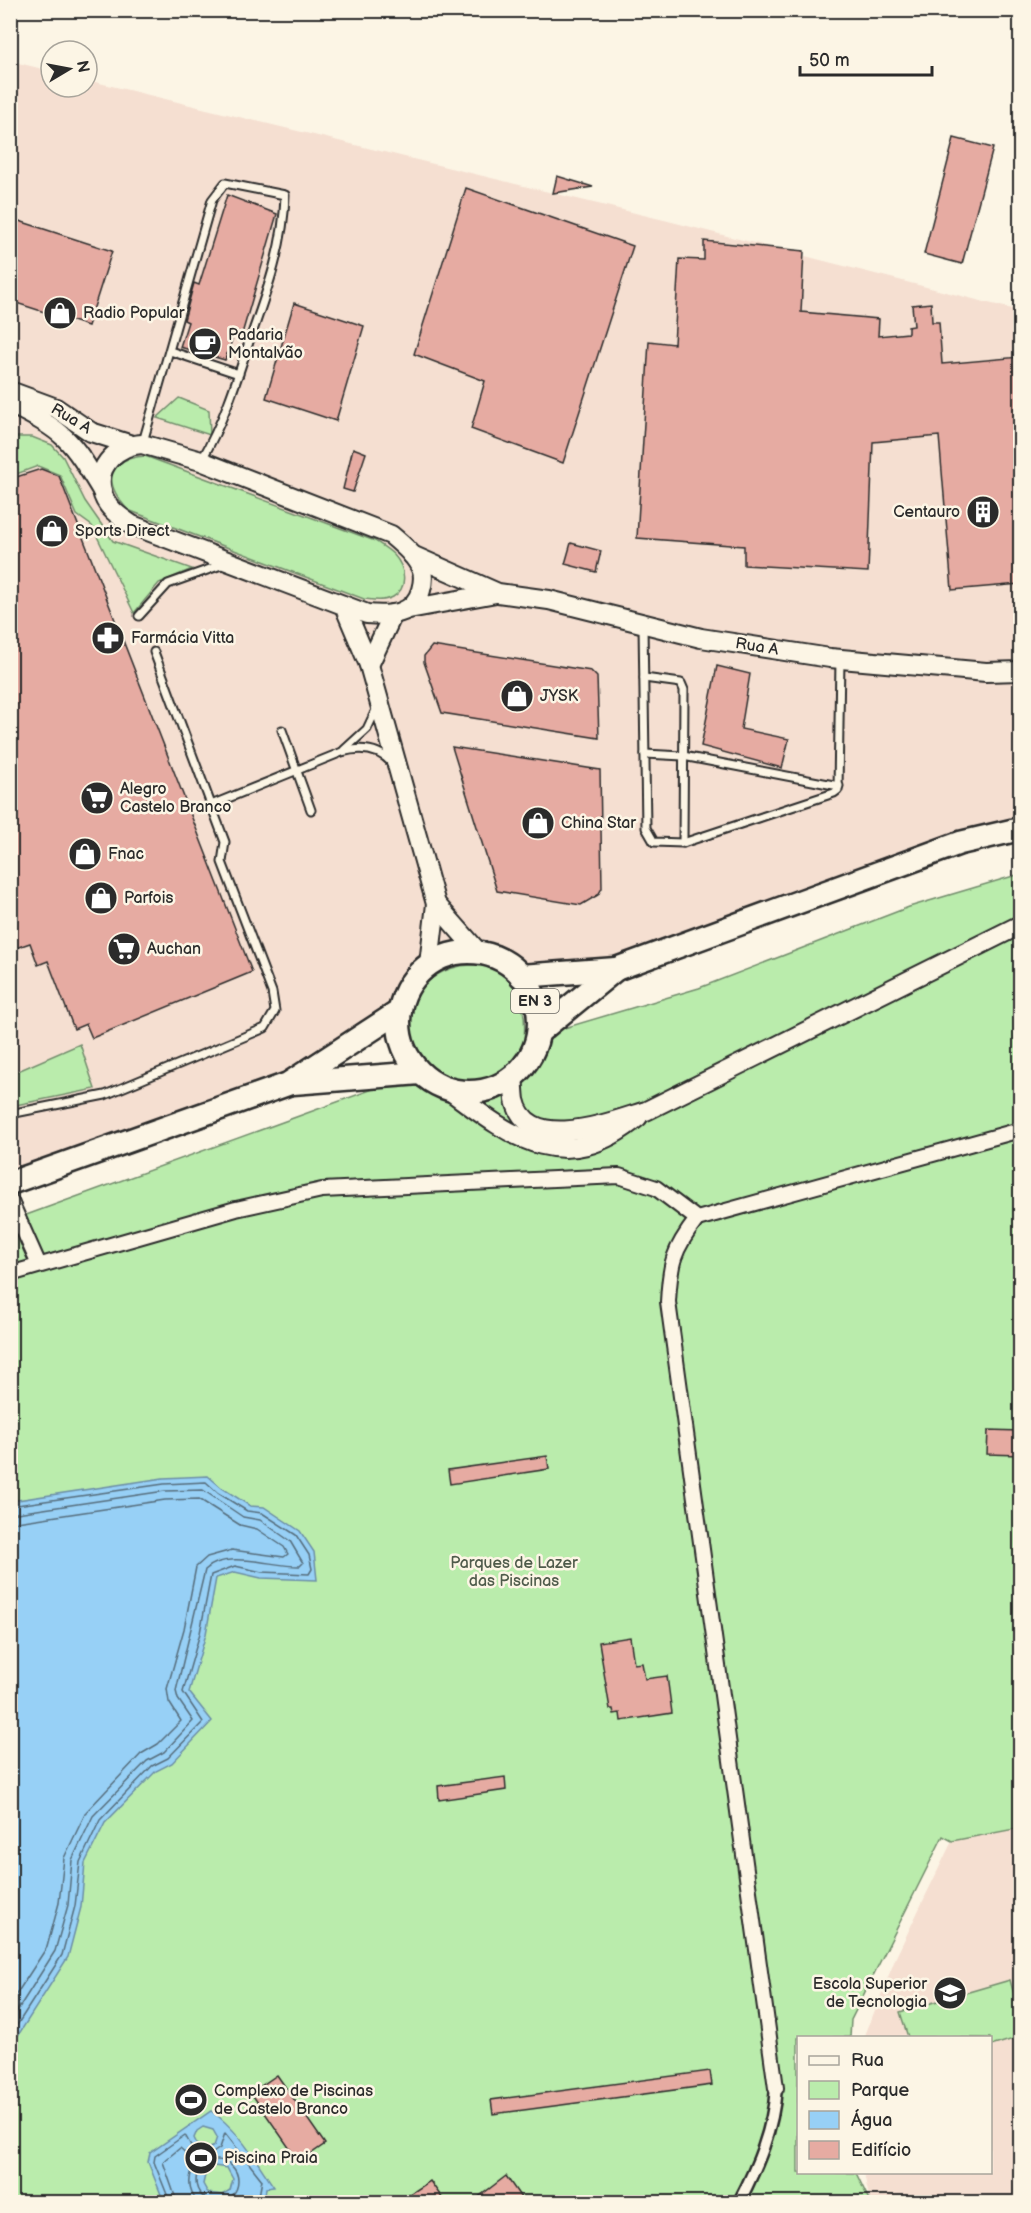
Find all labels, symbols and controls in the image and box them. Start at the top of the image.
north arrow [39,39,99,99]
scale bar [800,39,932,77]
text: 50 m [809,50,850,71]
text: N [72,59,93,74]
shop icon: Radio Popular [42,295,78,331]
place label: Radio Popular [83,304,185,323]
cafe icon: Padaria Montalvão [187,326,223,362]
place label: Padaria Montalvão [228,326,303,363]
street label: Rua A [47,400,95,438]
building icon: Centauro [965,494,1001,530]
place label: Centauro [893,503,960,522]
shop icon: Sports Direct [34,513,70,549]
place label: Sports Direct [75,522,170,541]
pharmacy icon: Farmácia Vitta [90,620,126,656]
place label: Farmácia Vitta [131,629,234,648]
street label: Rua A [734,634,780,660]
shop icon: JYSK [499,678,535,714]
place label: JYSK [540,687,579,706]
supermarket icon: Alegro Castelo Branco [79,780,115,816]
place label: Alegro Castelo Branco [120,780,231,817]
shop icon: China Star [520,805,556,841]
place label: China Star [561,814,636,833]
shop icon: Fnac [67,836,103,872]
place label: Fnac [108,845,144,864]
shop icon: Parfois [83,880,119,916]
place label: Parfois [124,889,173,908]
supermarket icon: Auchan [106,931,142,967]
place label: Auchan [147,940,201,959]
road number: EN 3 [511,989,559,1013]
park label: Parques de Lazer das Piscinas [450,1554,578,1591]
place label: Escola Superior de Tecnologia [813,1975,927,2012]
school or university icon: Escola Superior de Tecnologia [932,1975,968,2011]
legend [797,2036,992,2174]
text: Rua [851,2050,884,2071]
text: Parque [851,2080,909,2101]
sports icon: Complexo de Piscinas de Castelo Branco [173,2082,209,2118]
place label: Complexo de Piscinas de Castelo Branco [214,2082,373,2119]
text: Água [851,2108,892,2131]
sports icon: Piscina Praia [183,2140,219,2176]
text: Edifício [851,2140,911,2161]
place label: Piscina Praia [224,2149,318,2168]

